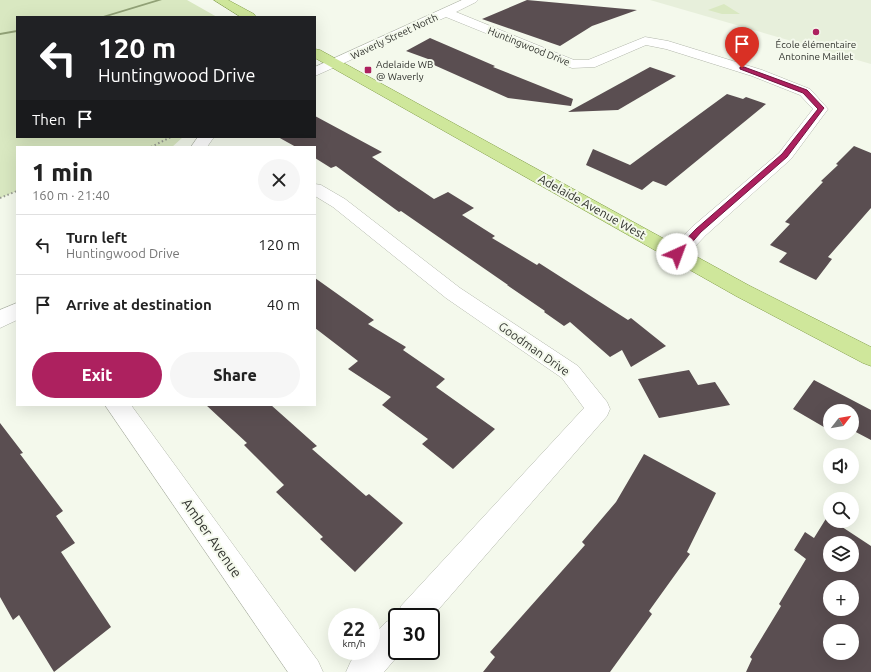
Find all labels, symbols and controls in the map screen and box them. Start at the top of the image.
street label: Waverly Street North [349,11,439,61]
street label: Huntingwood Drive [486,25,571,68]
pin [725,27,759,68]
marker: École élémentaire Antonine Maillet [811,27,821,37]
icon: left [32,32,84,84]
text: 120 m [98,32,176,63]
icon: arrive [731,33,753,55]
place label: École élémentaire Antonine Maillet [776,38,856,62]
place label: Adelaide WB @ Waverly [376,59,433,82]
text: Huntingwood Drive [98,65,255,85]
marker: Adelaide WB @ Waverly [363,65,373,75]
icon: arrive [74,108,96,130]
text: Then [32,111,66,128]
text: 1 min [32,159,93,186]
button: close [258,159,300,201]
street label: Adelaide Avenue West [536,172,648,242]
text: 160 m · 21:40 [32,188,110,202]
text: Turn left [66,229,127,246]
position arrow [656,233,698,275]
icon: left [32,234,54,256]
text: 120 m [258,236,300,253]
text: Huntingwood Drive [66,246,180,260]
icon: arrive [32,294,54,316]
text: Arrive at destination [66,296,212,313]
text: 40 m [267,296,300,313]
street label: Goodman Drive [496,319,572,378]
button: Exit [32,352,162,398]
button: Share [170,352,300,398]
north arrow [823,404,859,440]
map controls [823,404,859,660]
button: sound [823,448,859,484]
button: search [823,492,859,528]
street label: Amber Avenue [179,495,245,581]
button: layers [823,536,859,572]
button: + [823,580,859,616]
speed limit sign: 30 [388,608,440,660]
text: 22 [343,617,365,640]
button: − [823,624,859,660]
text: km/h [342,638,366,649]

